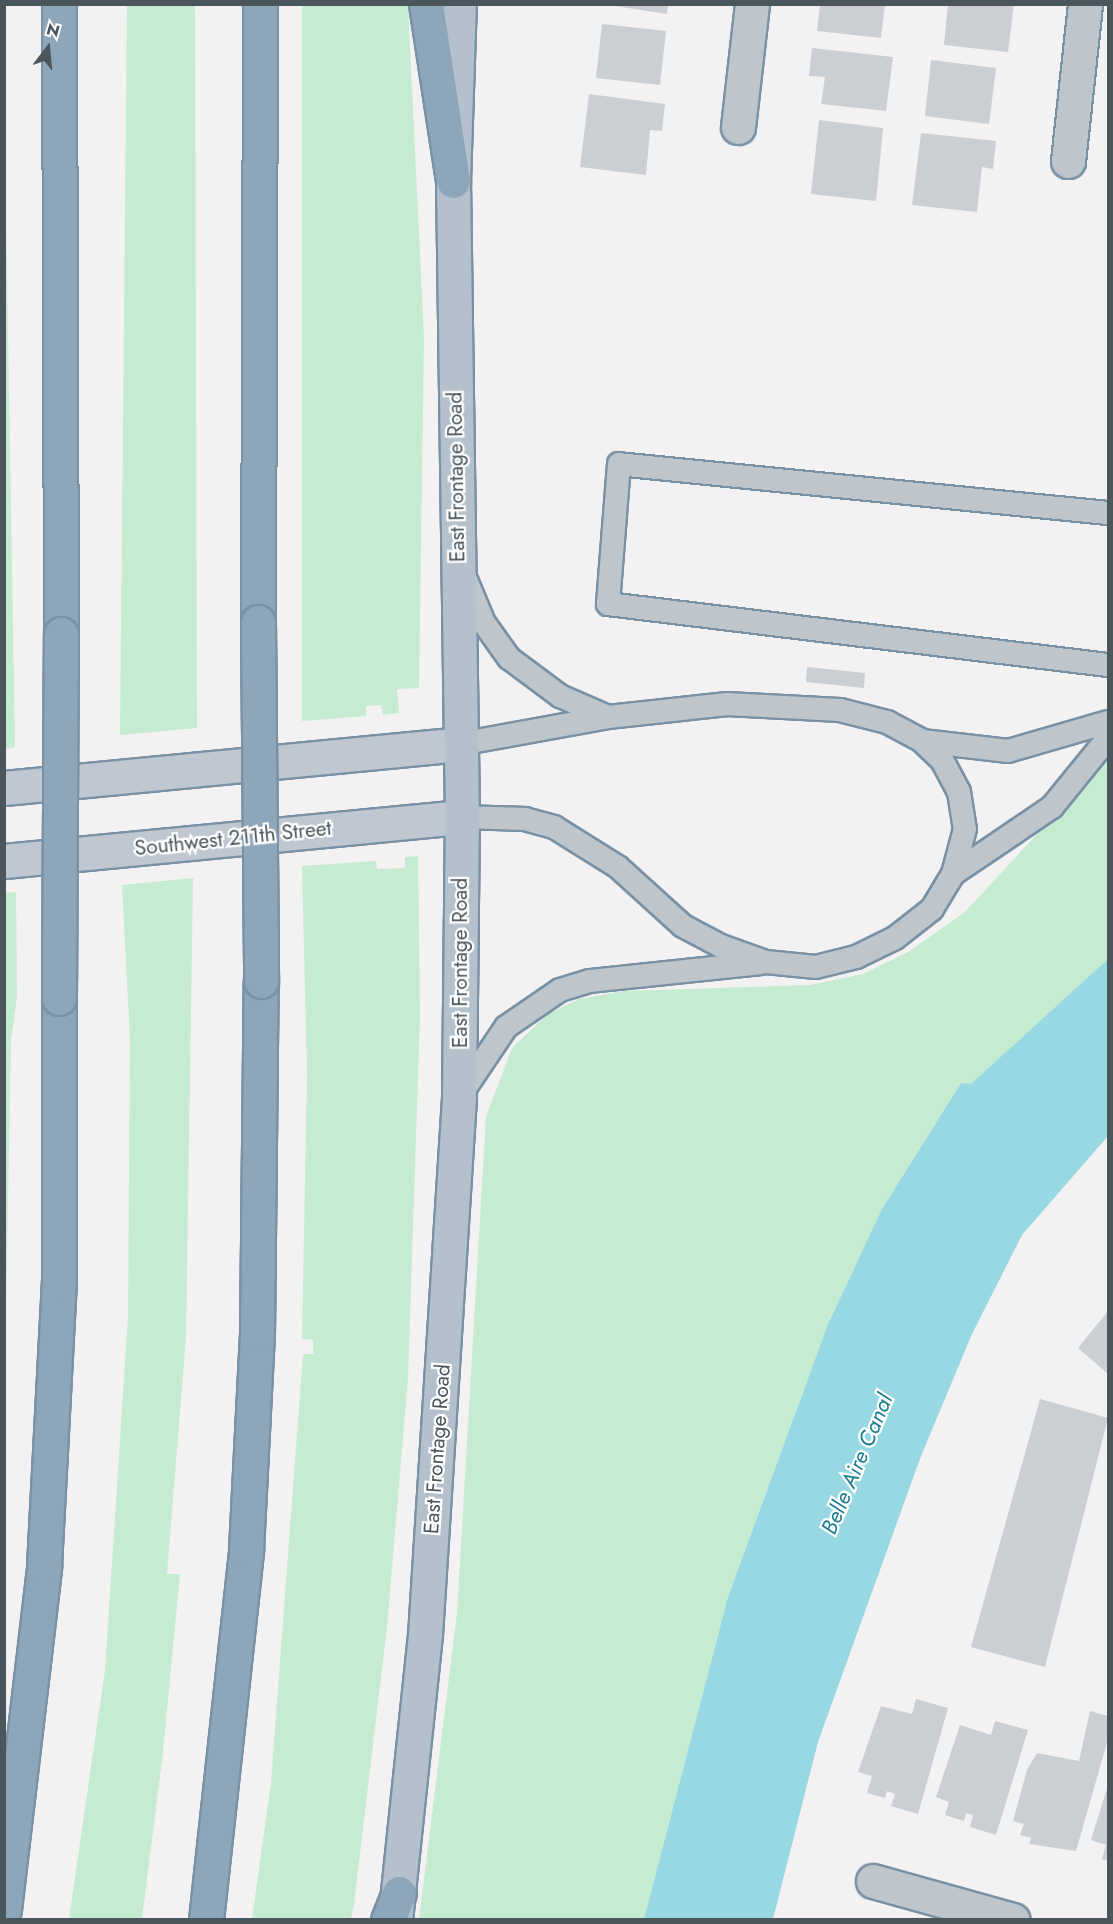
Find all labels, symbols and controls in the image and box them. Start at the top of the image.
text: N [44,17,62,43]
north arrow [18,18,78,78]
street label: East Frontage Road [442,392,470,562]
street label: Southwest 211th Street [133,815,333,861]
street label: East Frontage Road [447,878,473,1048]
street label: East Frontage Road [418,1363,456,1535]
water label: Belle Aire Canal [816,1390,898,1538]

